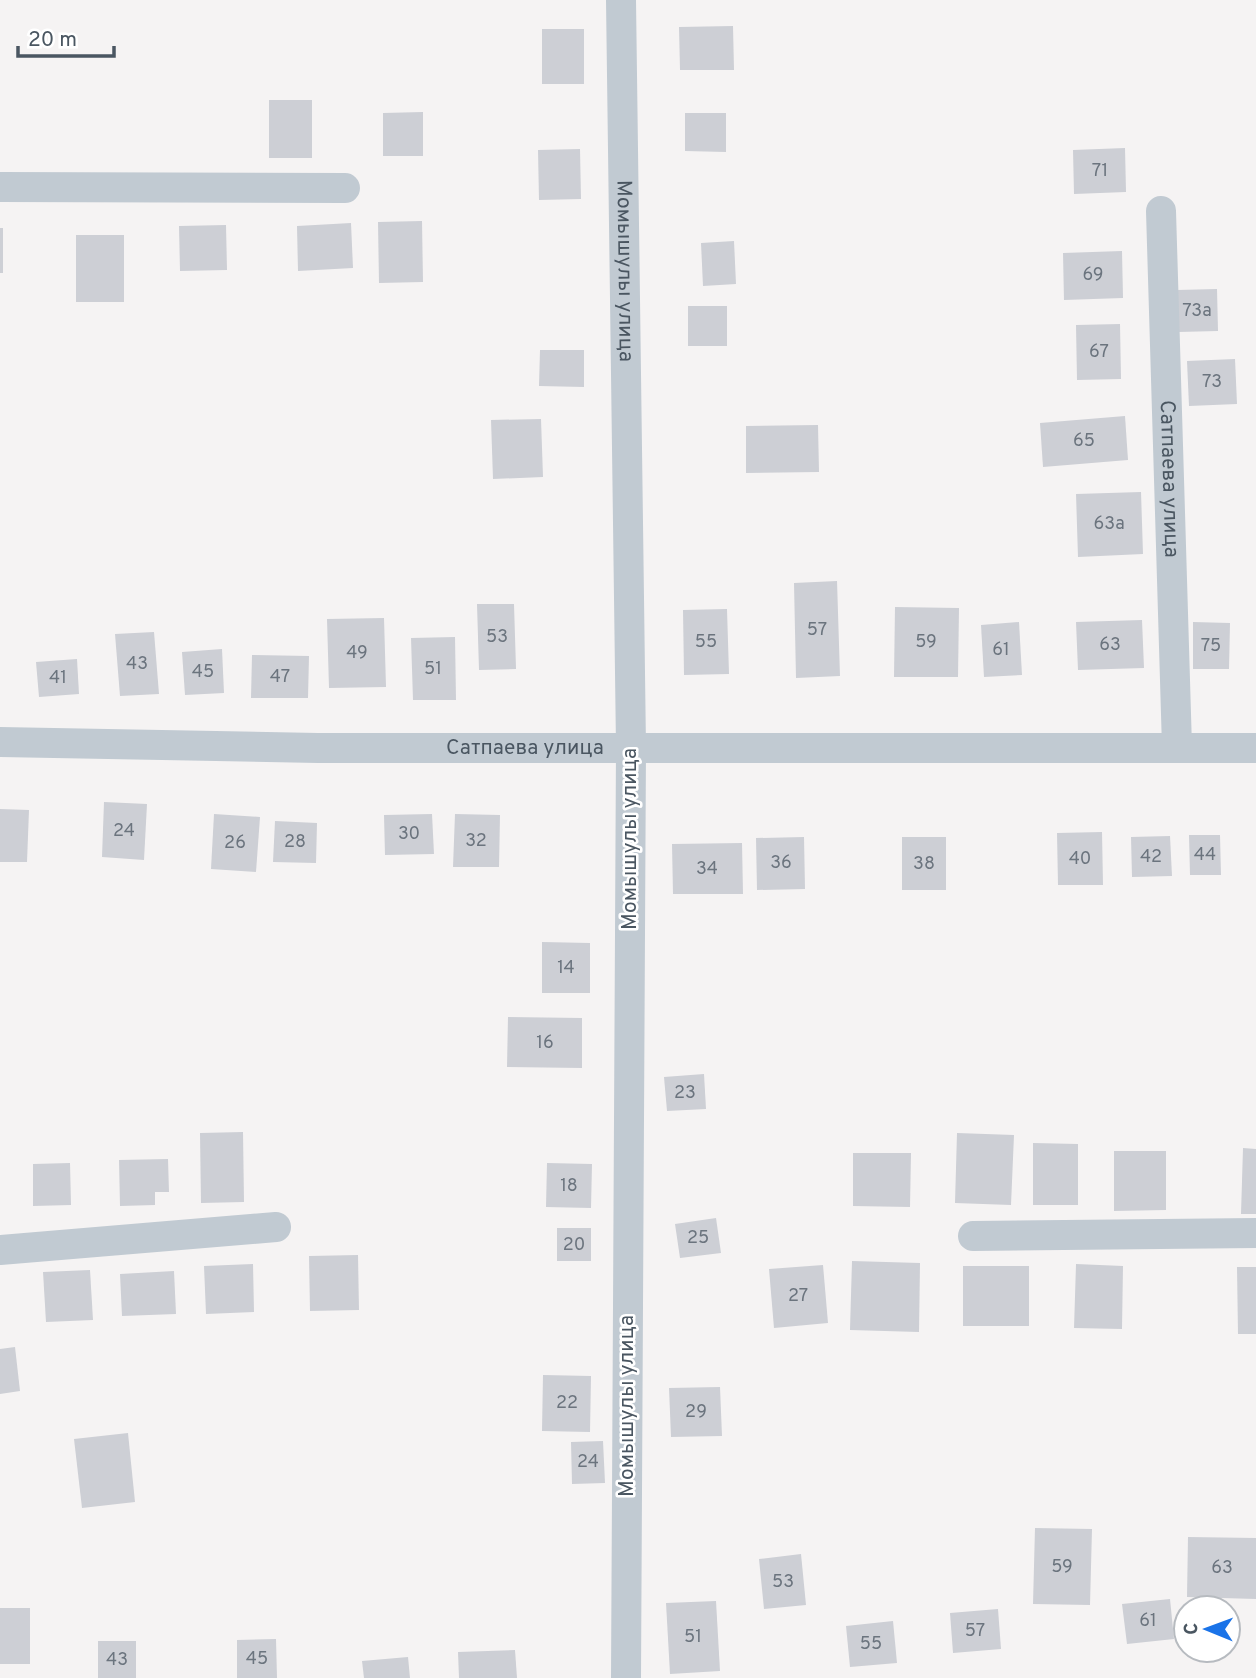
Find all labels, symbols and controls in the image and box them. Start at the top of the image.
scale bar [18,14,114,58]
text: 20 m [28,27,77,54]
house number: 71 [1092,160,1108,183]
street label: Момышулы улица [610,180,639,362]
house number: 69 [1083,264,1103,287]
house number: 73а [1182,300,1212,323]
house number: 67 [1089,341,1109,364]
house number: 73 [1202,371,1222,394]
street label: Сатпаева улица [1153,400,1185,558]
house number: 65 [1073,430,1095,453]
house number: 63а [1093,513,1125,536]
house number: 57 [807,619,827,642]
house number: 53 [486,626,508,649]
house number: 55 [695,631,717,654]
house number: 59 [915,631,937,654]
house number: 63 [1099,634,1121,657]
house number: 75 [1201,635,1221,658]
house number: 61 [992,639,1010,662]
house number: 49 [346,642,368,665]
house number: 43 [126,653,148,676]
house number: 51 [424,658,442,681]
house number: 45 [192,661,214,684]
house number: 47 [270,666,290,689]
house number: 41 [49,667,67,690]
street label: Сатпаева улица [446,735,604,762]
street label: Момышулы улица [617,748,644,930]
house number: 24 [113,820,135,843]
house number: 30 [398,823,420,846]
house number: 32 [465,830,487,853]
house number: 28 [284,831,306,854]
house number: 26 [224,832,246,855]
house number: 44 [1194,844,1216,867]
house number: 42 [1140,846,1162,869]
house number: 40 [1069,848,1091,871]
house number: 36 [770,852,792,875]
house number: 38 [913,853,935,876]
house number: 34 [696,858,718,881]
house number: 14 [557,957,575,980]
house number: 16 [536,1032,554,1055]
house number: 23 [674,1082,696,1105]
house number: 18 [560,1175,578,1198]
house number: 25 [687,1227,709,1250]
house number: 20 [563,1234,585,1257]
house number: 27 [788,1285,808,1308]
street label: Момышулы улица [614,1315,641,1497]
house number: 22 [556,1392,578,1415]
house number: 29 [685,1401,707,1424]
house number: 24 [577,1451,599,1474]
house number: 59 [1051,1556,1073,1579]
house number: 63 [1211,1557,1233,1580]
house number: 53 [772,1571,794,1594]
north arrow [1172,1594,1242,1664]
house number: 61 [1139,1610,1157,1633]
house number: 57 [965,1620,985,1643]
text: С [1180,1622,1204,1635]
house number: 51 [684,1626,702,1649]
house number: 55 [860,1633,882,1656]
house number: 45 [246,1648,268,1671]
house number: 43 [106,1649,128,1672]

